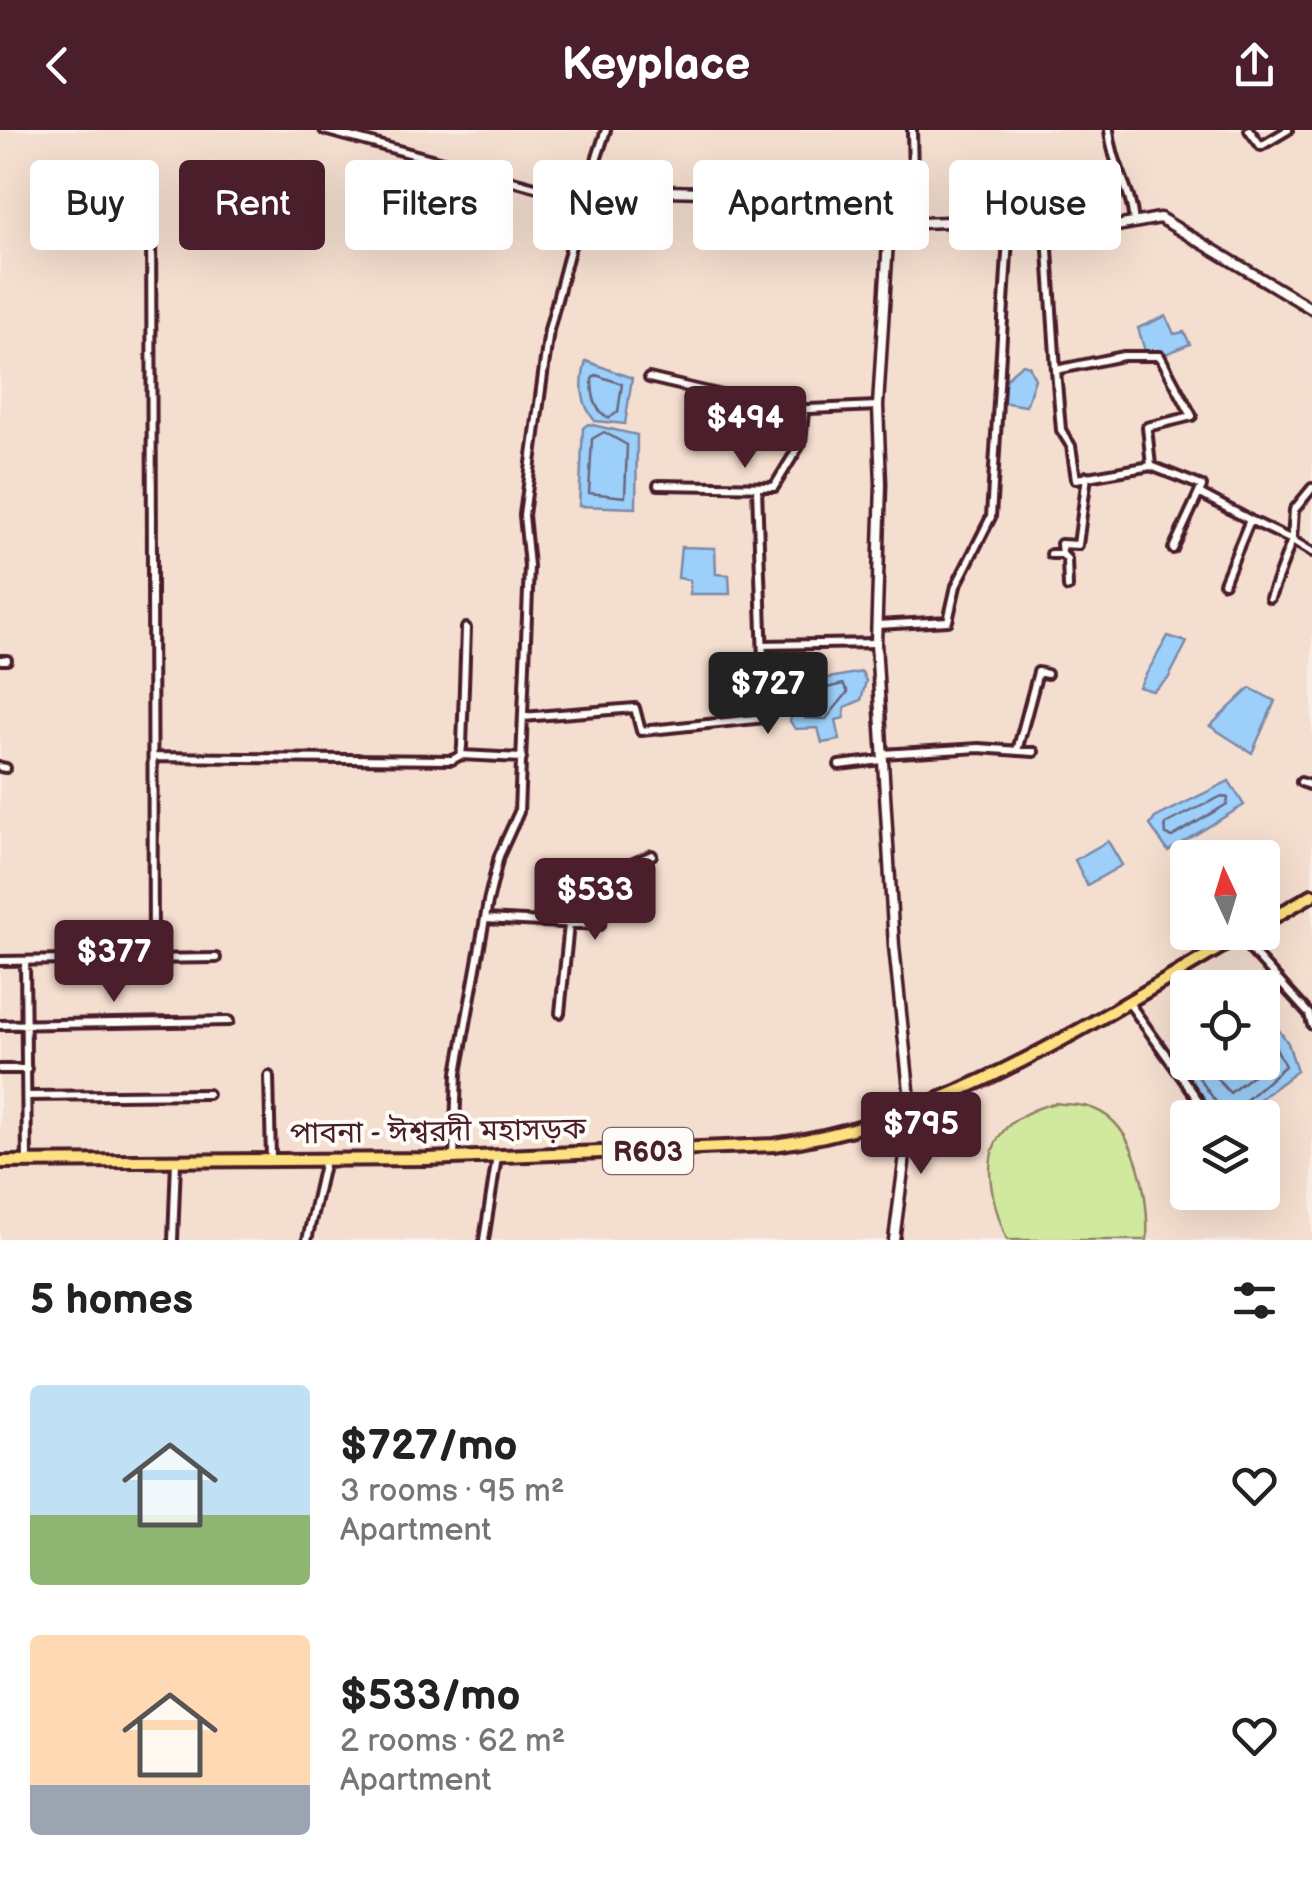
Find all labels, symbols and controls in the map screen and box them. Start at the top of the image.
icon: back [30,38,85,93]
text: Keyplace [562,38,750,93]
icon: share [1227,38,1282,93]
chip: Buy [30,160,159,250]
chip: Rent [179,160,325,250]
chip: Filters [345,160,513,250]
chip: New [533,160,673,250]
chip: Apartment [693,160,929,250]
chip: House [949,160,1121,250]
pin: $494 [686,386,804,471]
text: $494 [706,399,784,438]
pin: $727 [709,652,827,737]
text: $727 [731,665,805,704]
north arrow [1170,840,1280,950]
map controls [1170,840,1280,1210]
pin: $533 [536,858,654,943]
text: $533 [557,871,633,910]
pin: $377 [55,920,173,1005]
text: $377 [76,933,152,972]
button: locate [1170,970,1280,1080]
pin: $795 [862,1092,980,1177]
button: layers [1170,1100,1280,1210]
text: $795 [883,1105,959,1144]
street label: পাবনা - ঈশ্বরদী মহাসড়ক [289,1110,587,1153]
road number: R603 [603,1128,693,1174]
icon: filters [1227,1273,1282,1328]
text: 5 homes [30,1275,193,1326]
text: $727/mo [340,1421,518,1472]
icon: home [110,1425,230,1545]
icon: heart [1227,1458,1282,1513]
text: 3 rooms · 95 m² [340,1472,565,1511]
text: Apartment [340,1511,491,1550]
text: $533/mo [340,1671,520,1722]
icon: home [110,1675,230,1795]
icon: heart [1227,1708,1282,1763]
text: 2 rooms · 62 m² [340,1722,565,1761]
text: Apartment [340,1761,491,1800]

